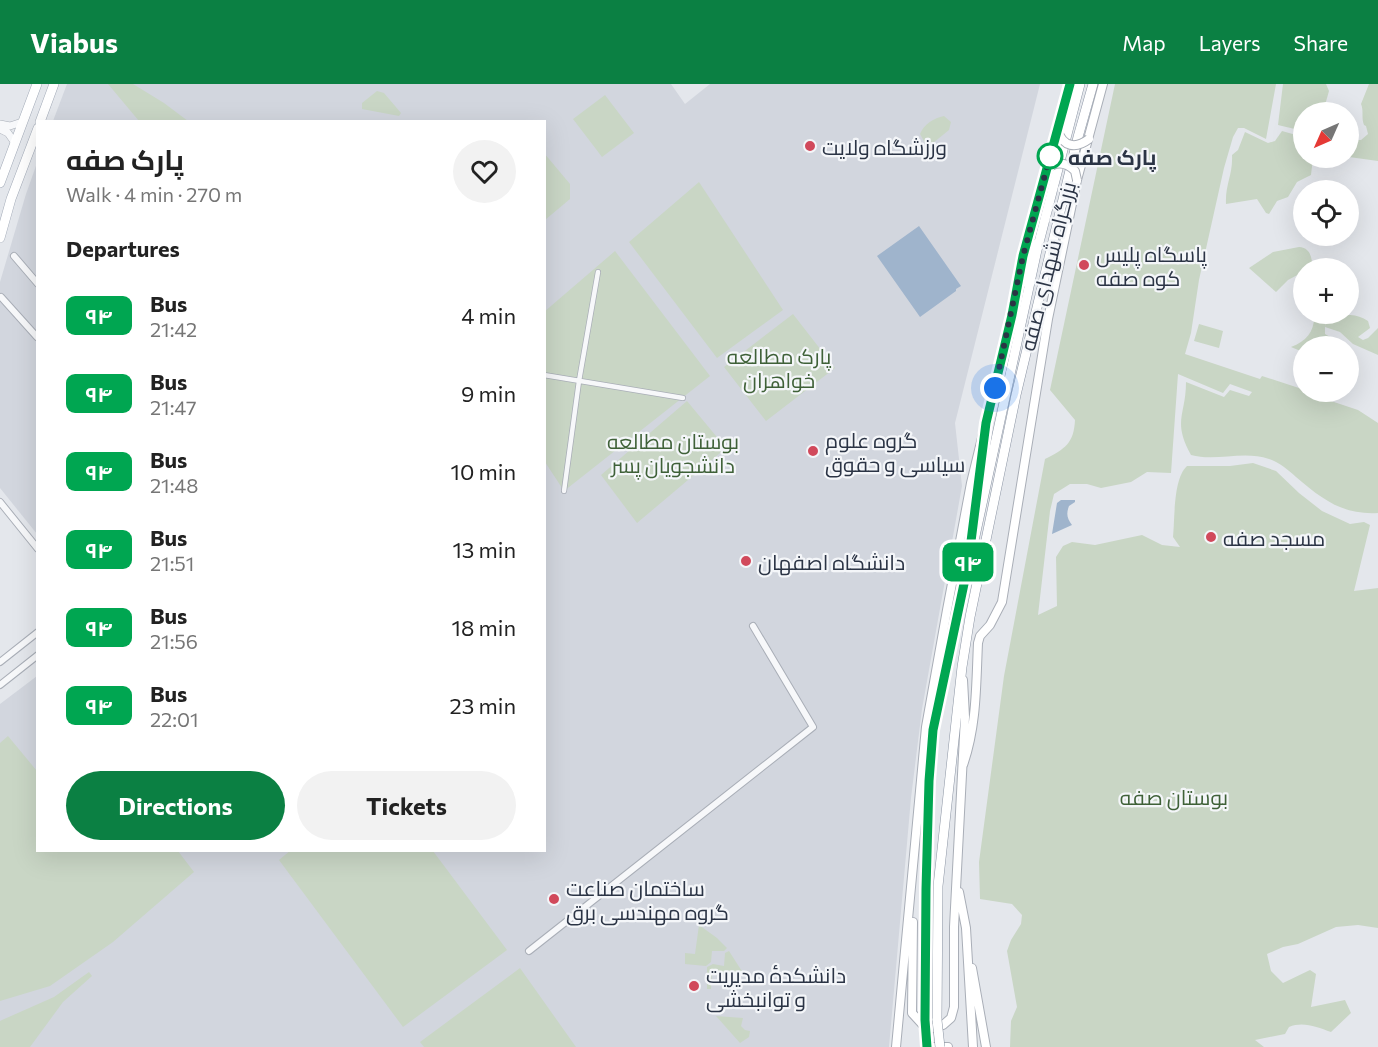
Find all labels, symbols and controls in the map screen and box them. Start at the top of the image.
text: Viabus [30,25,118,59]
text: Map [1122,30,1166,55]
text: Layers [1199,30,1261,55]
text: Share [1294,30,1348,55]
north arrow [1293,102,1359,168]
map controls [1293,102,1359,402]
place label: ورزشگاه ولایت [822,134,947,160]
marker: ورزشگاه ولایت [803,139,817,153]
button: heart [453,140,516,203]
text: پارک صفه [66,142,184,176]
marker: پارک صفه [1037,143,1063,169]
place label: پارک صفه [1068,144,1157,173]
street label: بزرگراه شهدای صفه [1014,179,1082,354]
button: locate [1293,180,1359,246]
text: Walk · 4 min · 270 m [66,182,242,206]
text: Departures [66,235,180,262]
place label: پاسگاه پلیس کوه صفه [1096,241,1207,291]
marker: پاسگاه پلیس کوه صفه [1077,258,1091,272]
button: + [1293,258,1359,324]
text: Bus [150,290,187,317]
text: 4 min [461,302,516,329]
text: ۹۴ [85,303,113,328]
text: 21:42 [150,317,197,341]
button: − [1293,336,1359,402]
park label: پارک مطالعه خواهران [727,343,832,394]
text: Bus [150,368,187,395]
your location [980,373,1010,403]
text: 9 min [461,380,516,407]
text: ۹۴ [85,381,113,406]
text: 21:47 [150,395,197,419]
place label: گروه علوم سیاسی و حقوق [825,427,966,478]
park label: بوستان مطالعه دانشجویان پسر [607,428,739,480]
marker: گروه علوم سیاسی و حقوق [806,444,820,458]
text: Bus [150,446,187,473]
text: 10 min [451,458,516,485]
text: ۹۴ [85,459,113,484]
text: 21:48 [150,473,199,497]
text: Bus [150,524,187,551]
place label: مسجد صفه [1223,525,1325,550]
marker: مسجد صفه [1204,530,1218,544]
text: 13 min [452,536,516,563]
text: ۹۴ [85,537,113,562]
line badge: ۹۴ [941,542,995,582]
place label: دانشگاه اصفهان [758,549,905,576]
text: ۹۴ [954,550,982,575]
text: 21:51 [150,551,194,575]
marker: دانشگاه اصفهان [739,554,753,568]
text: Bus [150,602,187,629]
text: 18 min [452,614,516,641]
text: ۹۴ [85,615,113,640]
text: 21:56 [150,629,198,653]
text: Bus [150,680,187,707]
text: 23 min [450,692,516,719]
text: ۹۴ [85,693,113,718]
text: 22:01 [150,707,199,731]
button: Directions [66,771,285,840]
button: Tickets [297,771,516,840]
park label: بوستان صفه [1120,784,1228,811]
place label: ساختمان صناعت گروه مهندسی برق [566,875,729,926]
marker: ساختمان صناعت گروه مهندسی برق [547,892,561,906]
place label: دانشکدهٔ مدیریت و توانبخشی [706,962,846,1013]
marker: دانشکدهٔ مدیریت و توانبخشی [687,979,701,993]

